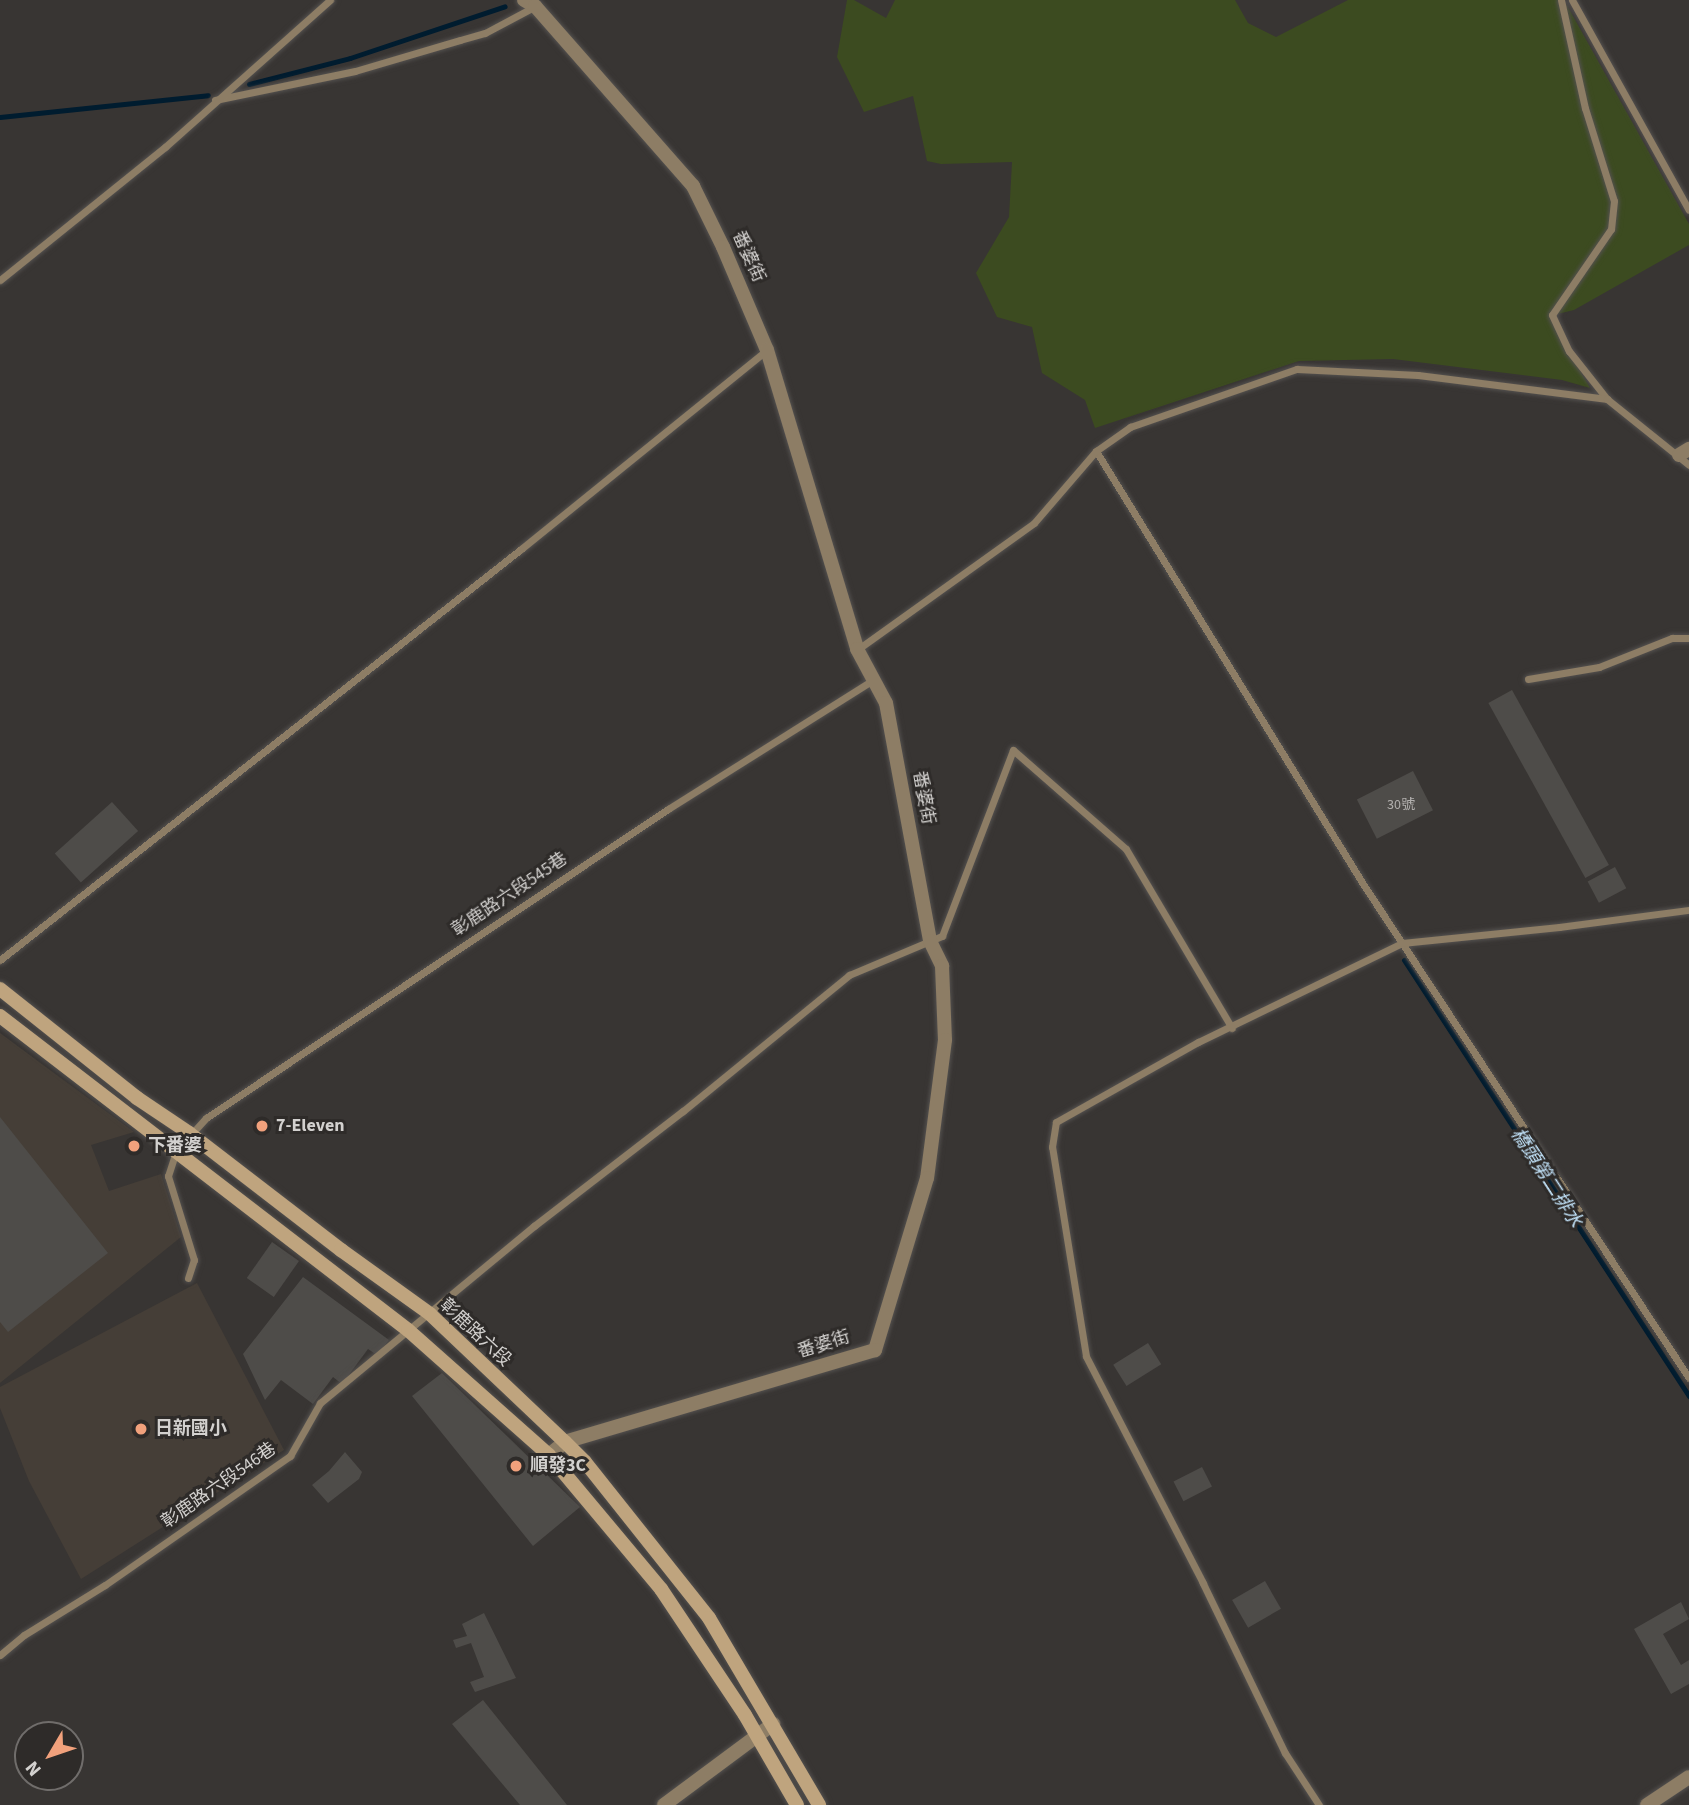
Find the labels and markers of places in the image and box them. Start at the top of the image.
place label: 7-Eleven [276,1115,345,1137]
marker: 7-Eleven [254,1118,270,1134]
place label: 下番婆 [148,1135,202,1157]
marker: 下番婆 [126,1138,142,1154]
place label: 日新國小 [155,1418,227,1440]
marker: 日新國小 [133,1421,149,1437]
place label: 順發3C [530,1455,586,1477]
marker: 順發3C [508,1458,524,1474]

